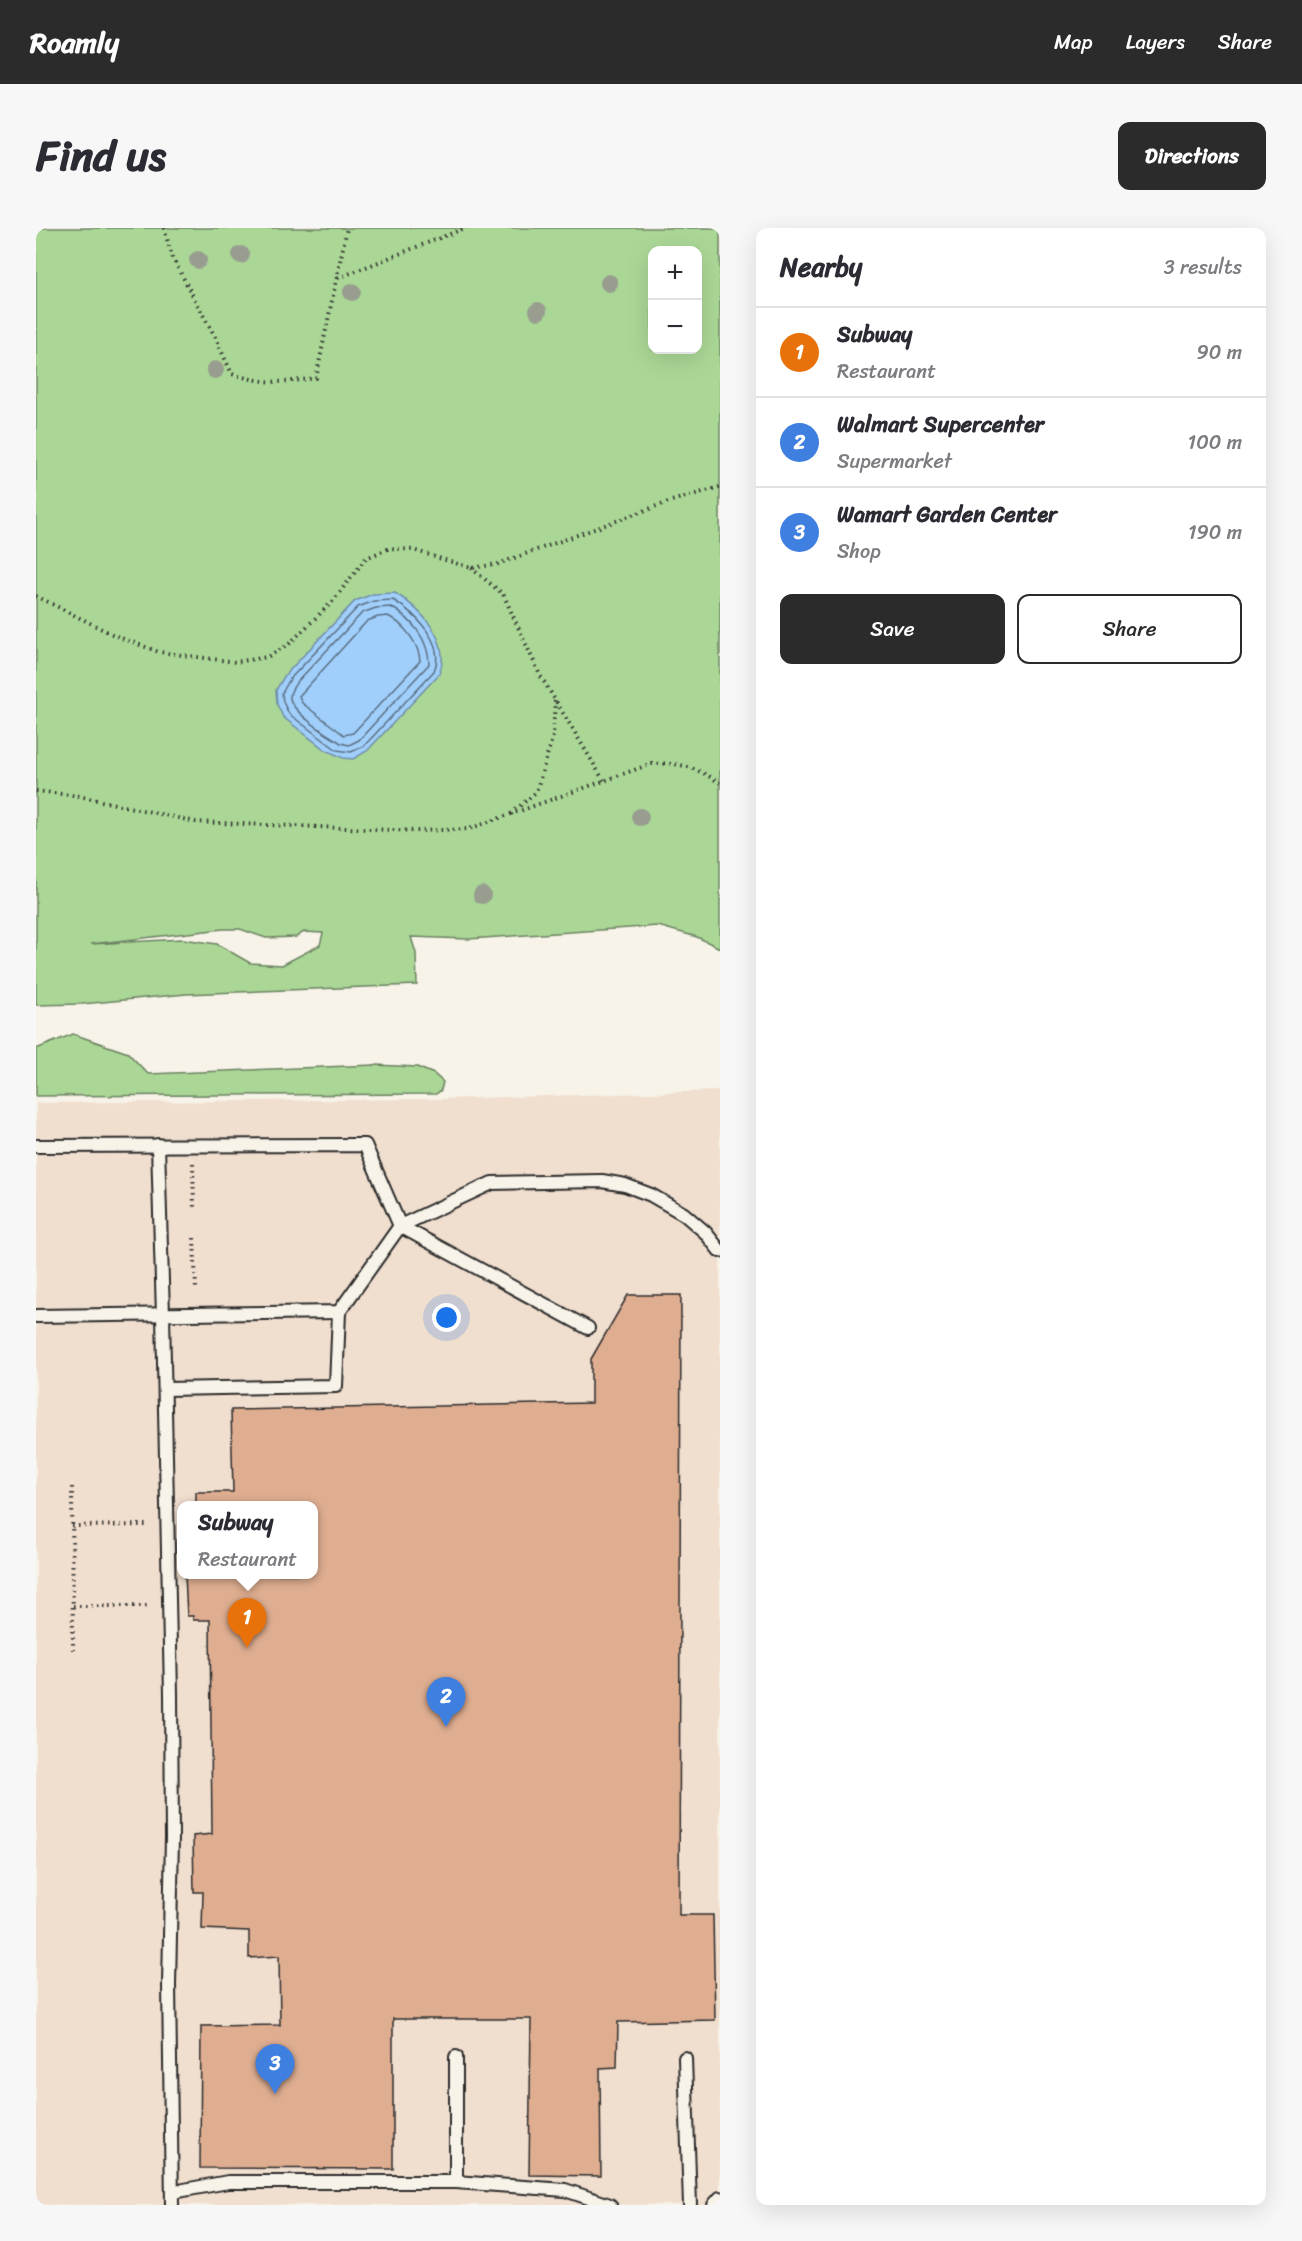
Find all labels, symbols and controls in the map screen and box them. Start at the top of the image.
text: Roamly [30,18,119,67]
text: Map [1054,23,1093,61]
text: Layers [1126,23,1185,61]
text: Share [1218,23,1272,61]
text: Find us [36,119,166,193]
button: Directions [1118,122,1266,190]
text: Nearby [780,244,862,290]
map controls [648,246,702,354]
button: + [648,246,702,300]
text: 3 results [1164,250,1242,285]
button: − [648,300,702,354]
text: Subway [837,315,912,354]
text: 1 [795,335,804,370]
text: 90 m [1197,335,1242,370]
text: Restaurant [837,354,936,389]
text: Walmart Supercenter [837,405,1044,444]
text: 2 [794,425,805,460]
text: 100 m [1188,425,1242,460]
text: Supermarket [837,444,952,479]
text: Wamart Garden Center [837,495,1057,534]
text: 3 [794,515,805,550]
text: 190 m [1188,515,1242,550]
text: Shop [837,534,881,569]
button: Save [780,594,1005,664]
button: Share [1017,594,1242,664]
your location [432,1303,461,1332]
popup [177,1501,318,1579]
text: Subway [198,1503,273,1542]
text: Restaurant [198,1542,297,1577]
pin: 1 [228,1598,266,1648]
pin: 2 [426,1678,466,1727]
pin: 3 [256,2044,294,2094]

